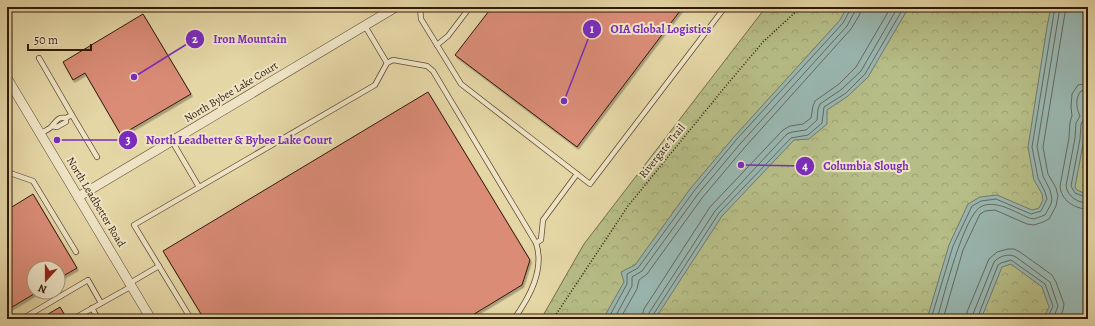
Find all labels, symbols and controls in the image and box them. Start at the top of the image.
callout: OIA Global Logistics [582,17,719,41]
text: 1 [590,21,595,37]
text: OIA Global Logistics [611,21,712,37]
scale bar [28,26,91,52]
callout: Iron Mountain [185,27,295,51]
text: 2 [192,31,198,47]
text: Iron Mountain [213,31,287,47]
text: 50 m [34,32,58,48]
street label: North Bybee Lake Court [181,58,281,126]
street label: Rivergate Trail [636,121,689,181]
callout: North Leadbetter & Bybee Lake Court [118,128,341,152]
text: 3 [125,132,131,148]
text: North Leadbetter & Bybee Lake Court [146,132,332,148]
street label: North Leadbetter Road [63,154,129,250]
callout: Columbia Slough [795,154,917,178]
text: 4 [802,158,808,174]
text: Columbia Slough [823,158,909,174]
north arrow [26,260,66,300]
text: N [36,280,49,297]

